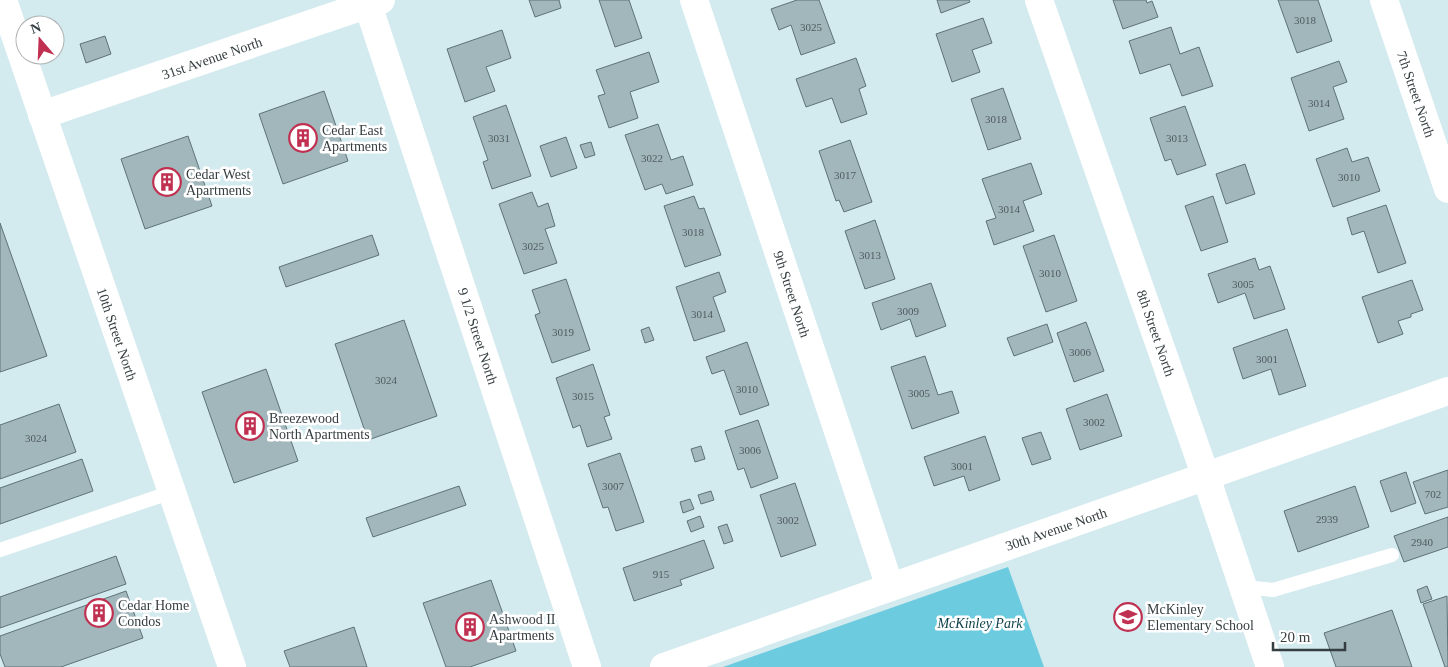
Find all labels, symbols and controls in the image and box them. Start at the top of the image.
house number: 3018 [1294,14,1317,26]
north arrow [15,15,65,65]
text: N [29,19,43,37]
house number: 3025 [800,21,823,33]
street label: 31st Avenue North [160,34,264,83]
street label: 7th Street North [1394,49,1437,139]
house number: 3014 [1308,97,1331,109]
house number: 3018 [985,113,1008,125]
building icon: Cedar East Apartments [288,123,318,153]
place label: Cedar East Apartments [322,123,387,154]
house number: 3031 [488,132,510,144]
house number: 3013 [1166,132,1189,144]
house number: 3022 [641,152,663,164]
building icon: Cedar West Apartments [152,167,182,197]
place label: Cedar West Apartments [186,167,251,198]
house number: 3017 [834,169,857,181]
house number: 3010 [1338,171,1361,183]
house number: 3014 [998,203,1021,215]
house number: 3018 [682,226,705,238]
house number: 3025 [522,240,545,252]
street label: 9th Street North [770,249,813,339]
house number: 3013 [859,249,882,261]
house number: 3010 [1039,267,1062,279]
house number: 3005 [1232,278,1255,290]
street label: 10th Street North [94,286,139,383]
street label: 9 1/2 Street North [455,286,500,386]
street label: 8th Street North [1134,288,1177,378]
house number: 3009 [897,305,920,317]
house number: 3014 [691,308,714,320]
house number: 3019 [552,326,575,338]
house number: 3006 [1069,346,1092,358]
house number: 3001 [1256,353,1278,365]
house number: 3024 [375,374,398,386]
house number: 3010 [736,383,759,395]
house number: 3005 [908,387,931,399]
house number: 3015 [572,390,595,402]
building icon: Breezewood North Apartments [235,411,265,441]
place label: Breezewood North Apartments [269,411,370,442]
house number: 3002 [1083,416,1105,428]
house number: 3024 [25,432,48,444]
house number: 3006 [739,444,762,456]
house number: 3001 [951,460,973,472]
house number: 3007 [602,480,625,492]
house number: 702 [1425,488,1441,500]
street label: 30th Avenue North [1003,505,1109,554]
house number: 2939 [1316,513,1339,525]
house number: 3002 [777,514,799,526]
house number: 2940 [1411,536,1434,548]
house number: 915 [653,568,670,580]
building icon: Cedar Home Condos [84,598,114,628]
place label: Cedar Home Condos [118,598,189,629]
school or university icon: McKinley Elementary School [1113,602,1143,632]
place label: McKinley Elementary School [1147,602,1254,633]
building icon: Ashwood II Apartments [455,612,485,642]
place label: Ashwood II Apartments [489,612,556,643]
park label: McKinley Park [936,616,1023,631]
scale bar [1273,620,1346,652]
text: 20 m [1280,629,1311,645]

